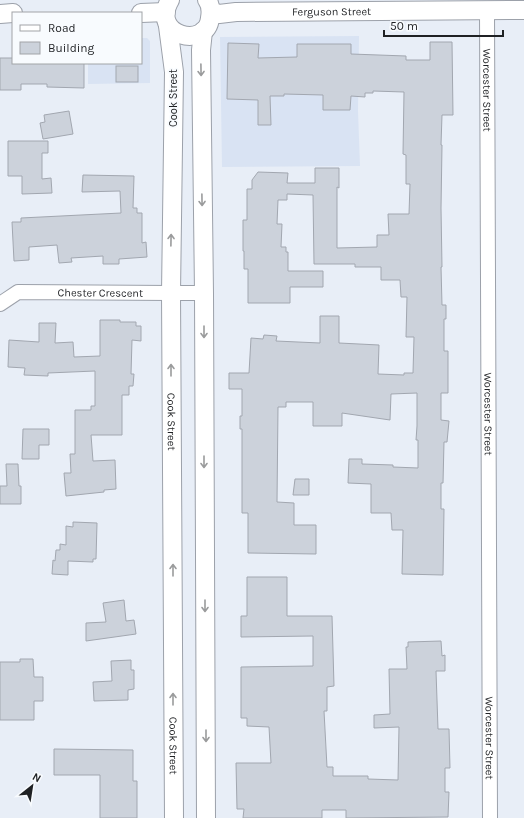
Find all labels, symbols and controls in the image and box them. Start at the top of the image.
street label: Ferguson Street [292,5,371,18]
legend [12,12,142,64]
scale bar [384,12,503,38]
text: 50 m [390,19,418,33]
text: Road [48,21,76,35]
text: Building [48,41,95,55]
street label: Worcester Street [481,48,494,132]
one-way arrow [197,63,205,76]
street label: Cook Street [167,69,180,127]
one-way arrow [199,193,206,206]
one-way arrow [168,234,175,247]
street label: Chester Crescent [58,286,143,299]
one-way arrow [200,325,208,338]
one-way arrow [167,364,175,377]
street label: Worcester Street [482,372,495,456]
street label: Cook Street [165,393,178,451]
one-way arrow [200,455,208,468]
one-way arrow [169,564,176,577]
one-way arrow [201,599,209,612]
one-way arrow [170,693,177,706]
street label: Worcester Street [483,696,496,780]
street label: Cook Street [167,717,180,775]
one-way arrow [202,729,210,742]
north arrow [12,766,52,806]
text: N [30,770,43,785]

